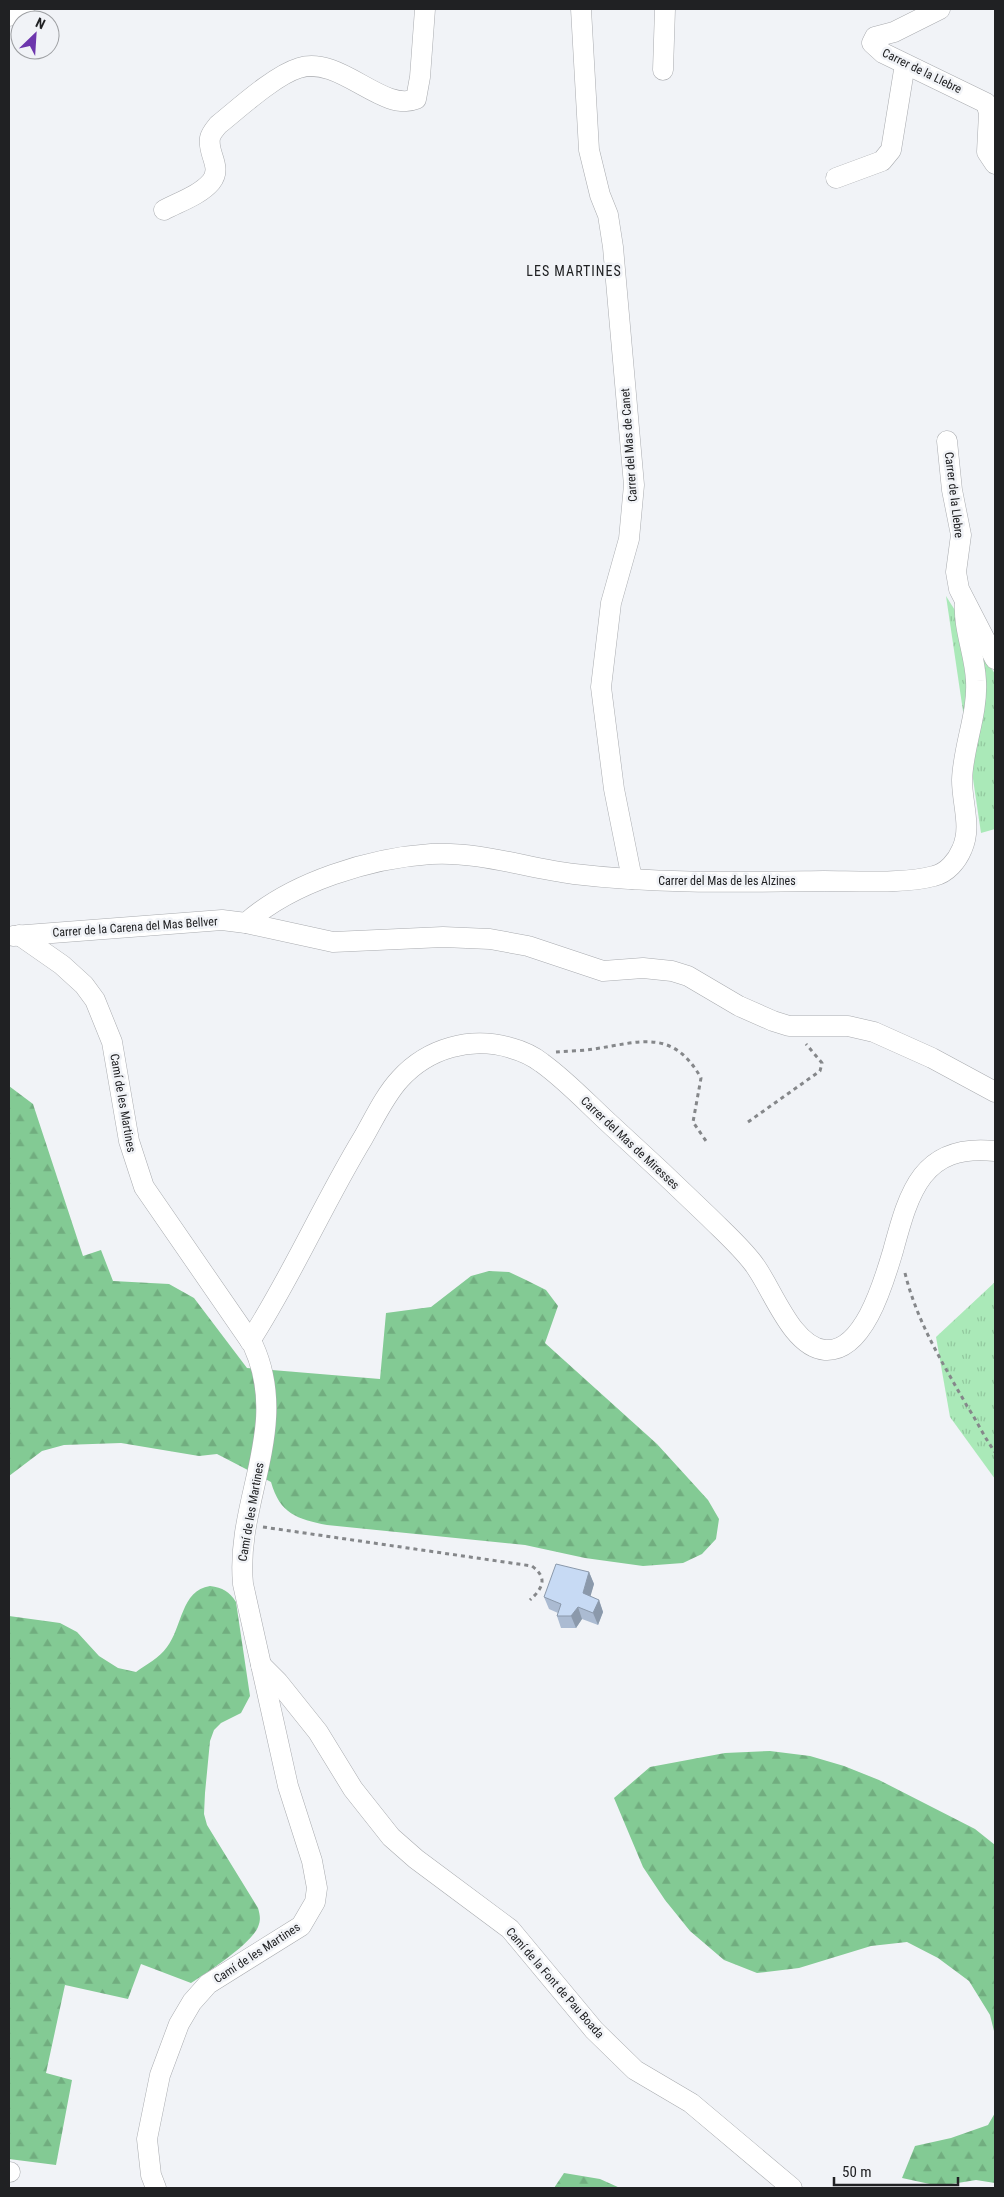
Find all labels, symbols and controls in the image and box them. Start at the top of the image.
north arrow [10,10,60,60]
text: N [33,14,48,32]
street label: Carrer de la Llebre [880,46,964,96]
district label: LES MARTINES [526,263,622,279]
street label: Carrer del Mas de Canet [618,387,640,502]
street label: Carrer de la Llebre [942,451,966,539]
street label: Carrer del Mas de les Alzines [658,874,796,888]
street label: Carrer de la Carena del Mas Bellver [52,914,218,940]
street label: Camí de les Martines [107,1053,139,1153]
street label: Carrer del Mas de Miresses [578,1094,682,1192]
street label: Camí de les Martines [235,1462,267,1562]
street label: Camí de les Martines [211,1920,303,1986]
street label: Camí de la Font de Pau Boada [503,1925,607,2041]
scale bar [834,2154,958,2186]
text: 50 m [842,2163,872,2181]

